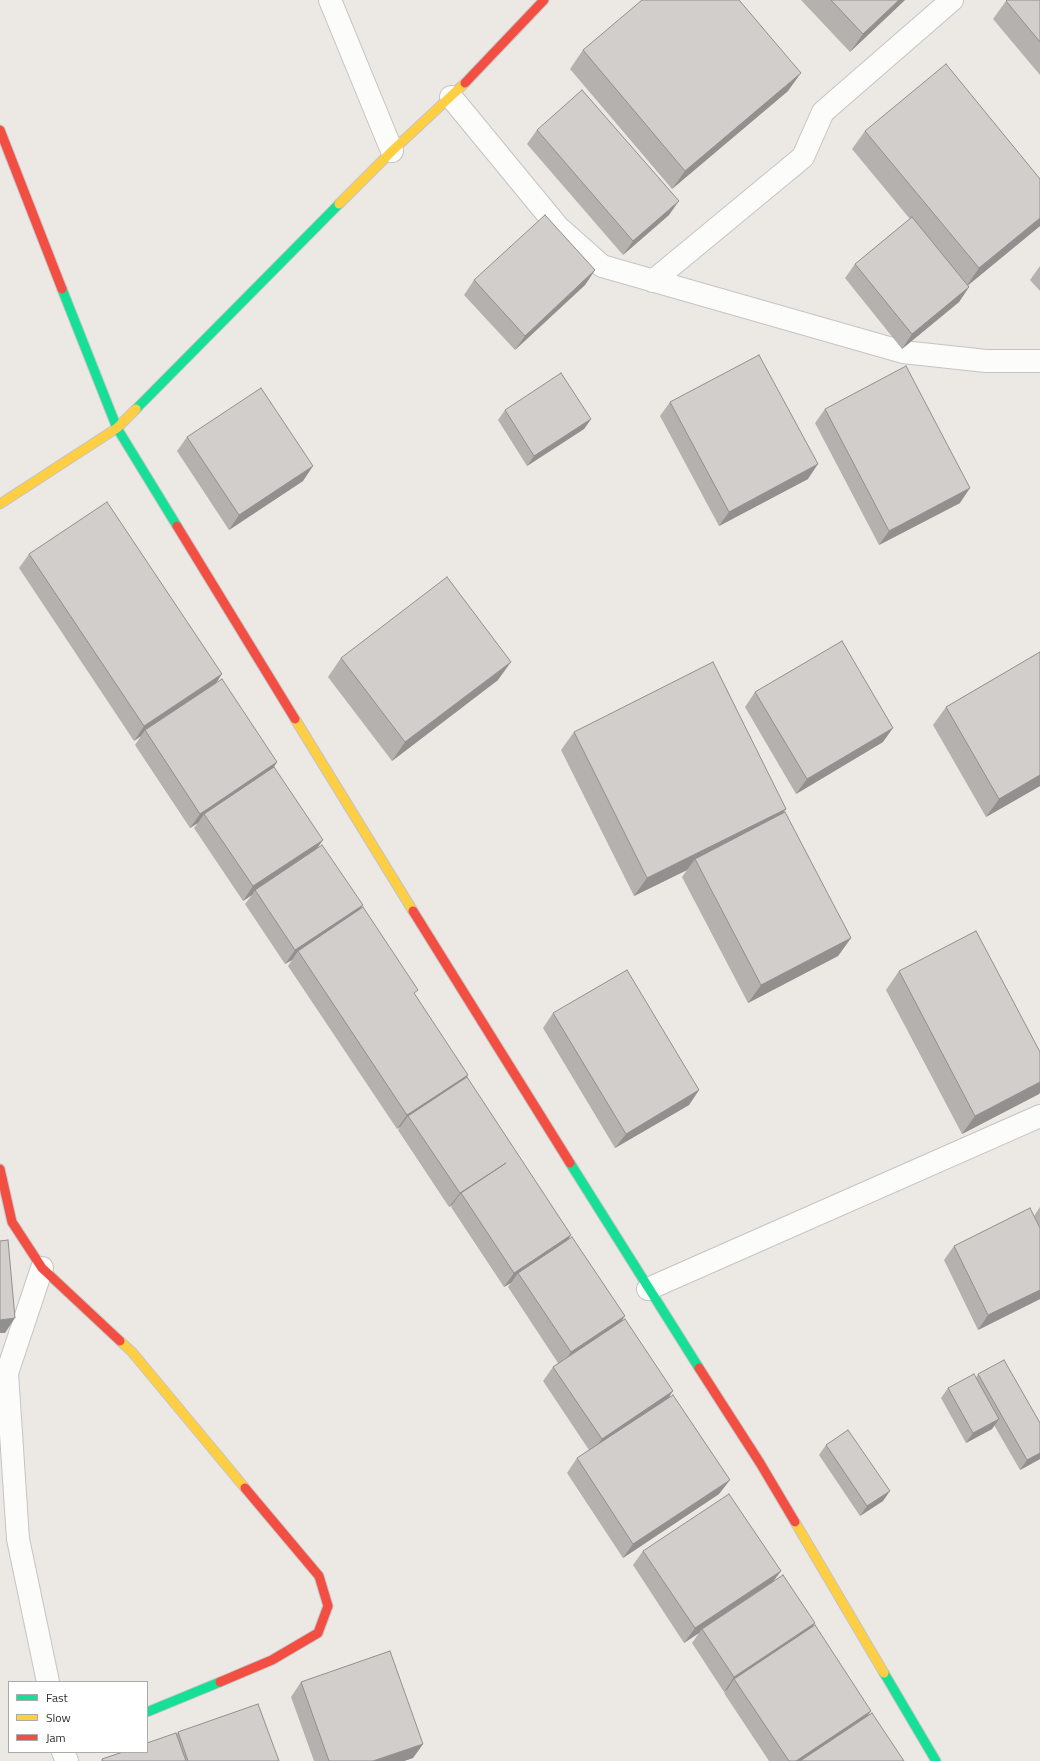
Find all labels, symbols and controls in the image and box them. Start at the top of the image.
legend [8,1681,148,1753]
text: Fast [46,1688,68,1707]
text: Slow [46,1708,71,1727]
text: Jam [46,1728,66,1747]

